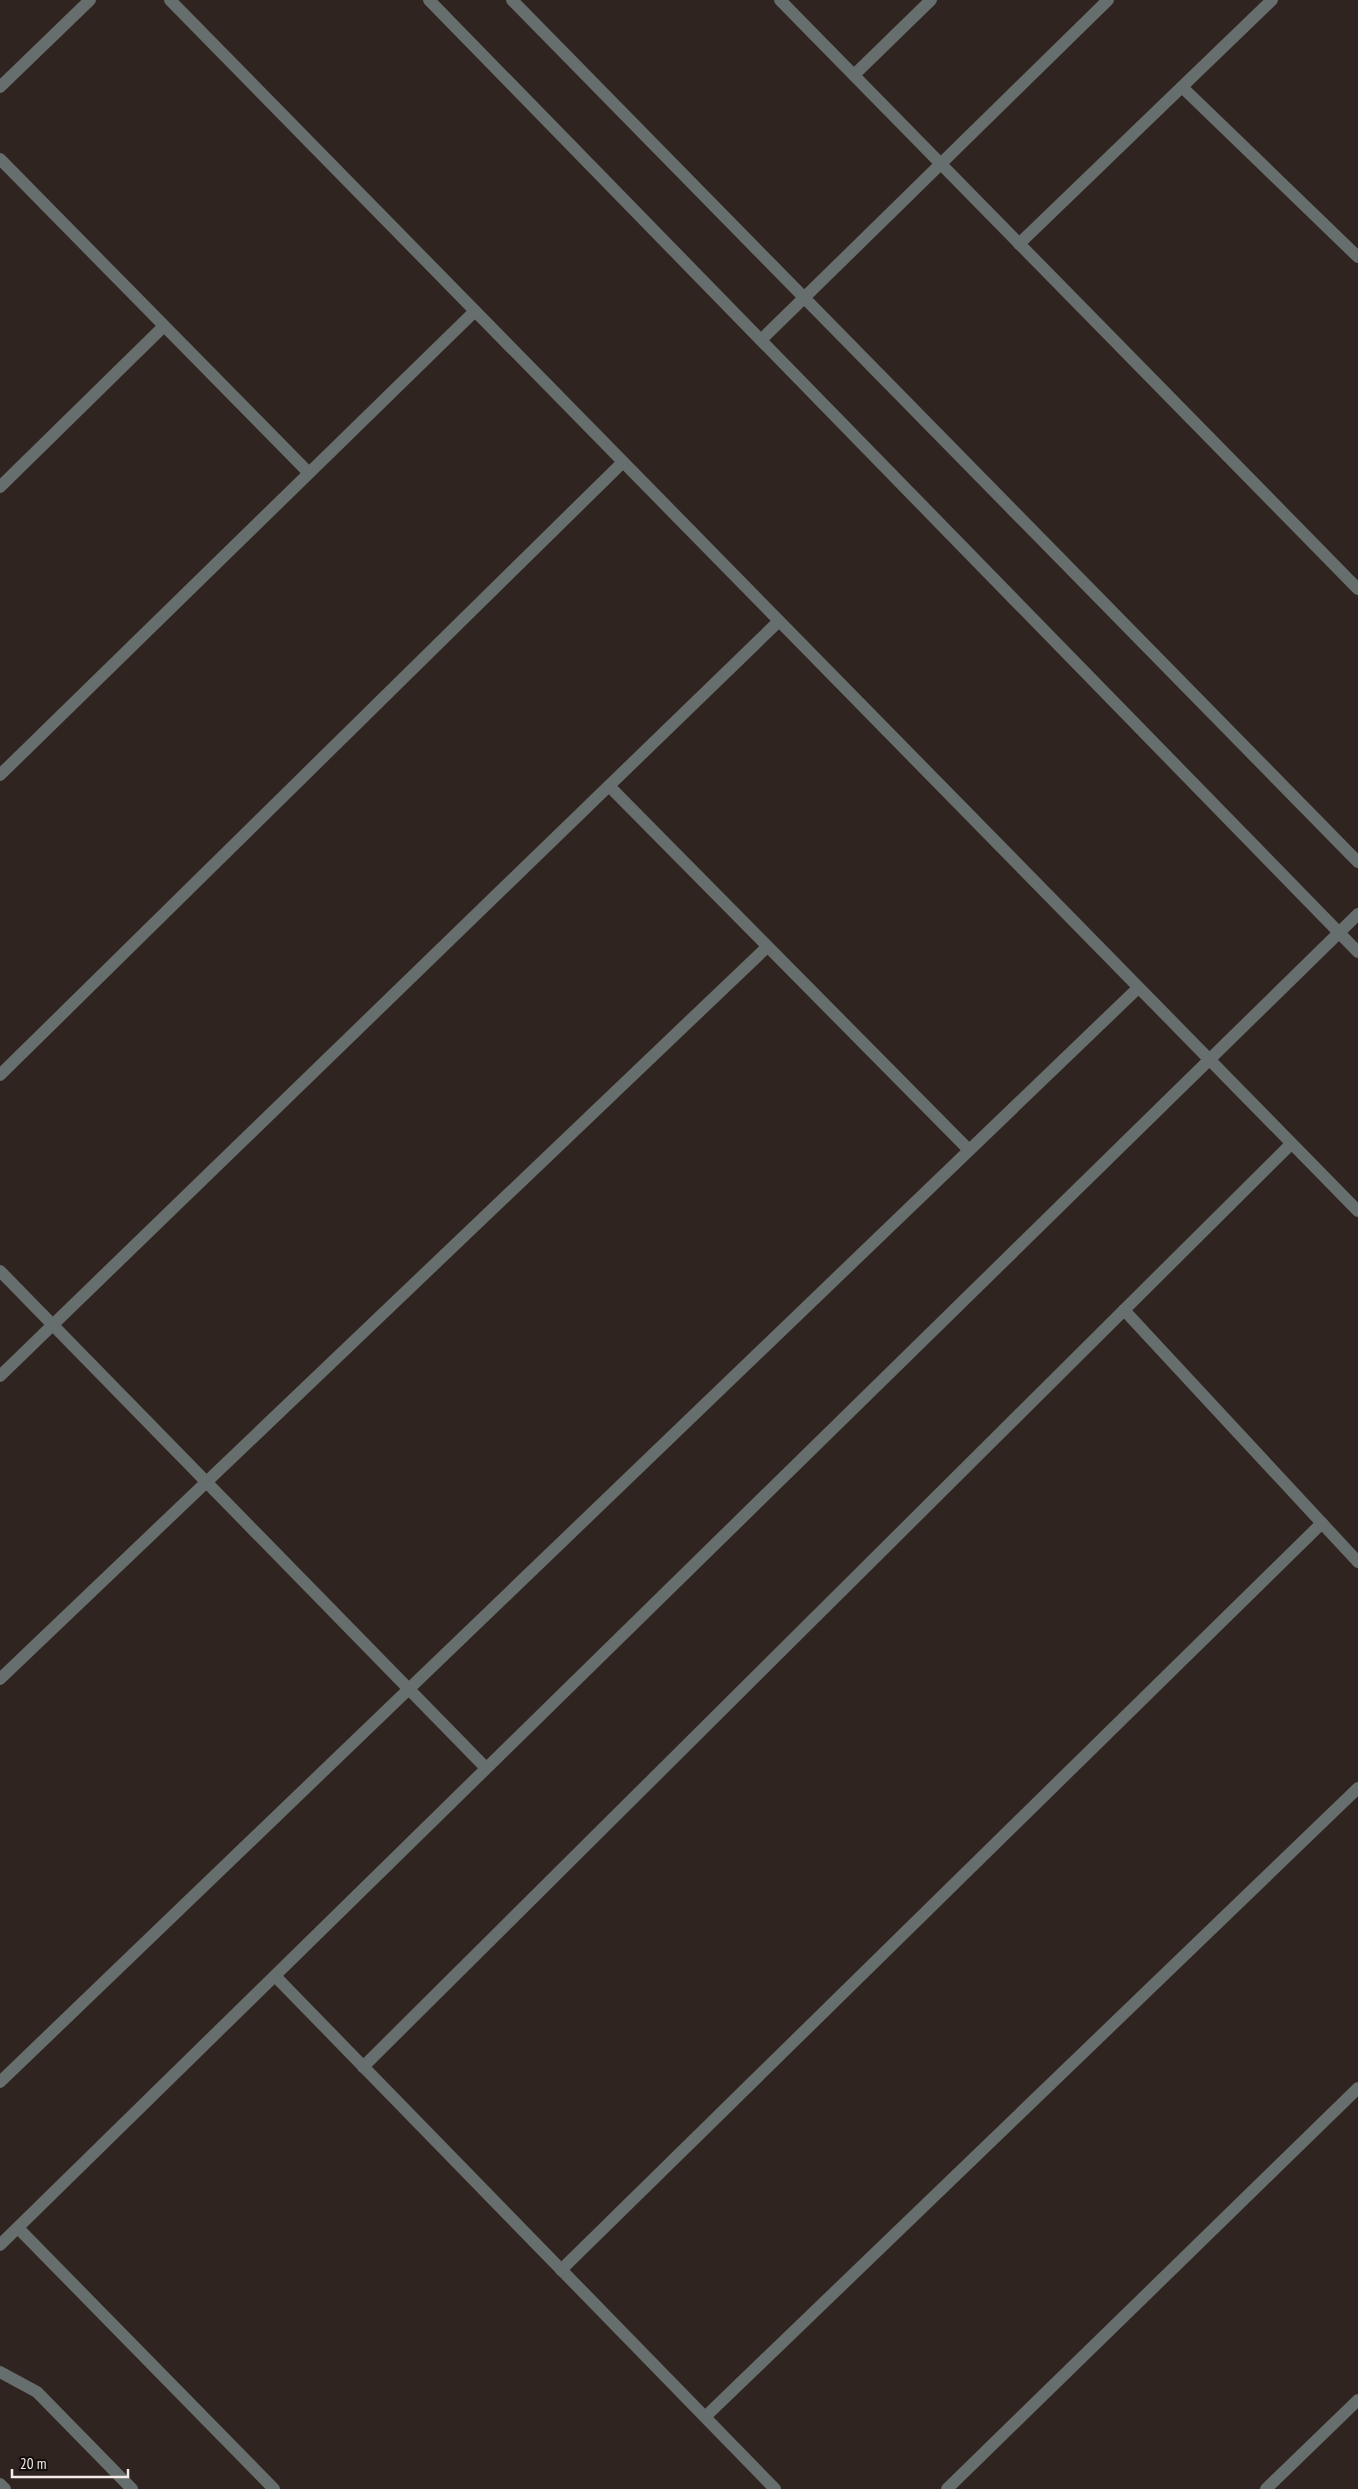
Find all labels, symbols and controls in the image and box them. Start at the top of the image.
scale bar [12,2446,129,2478]
text: 20 m [20,2454,46,2473]

